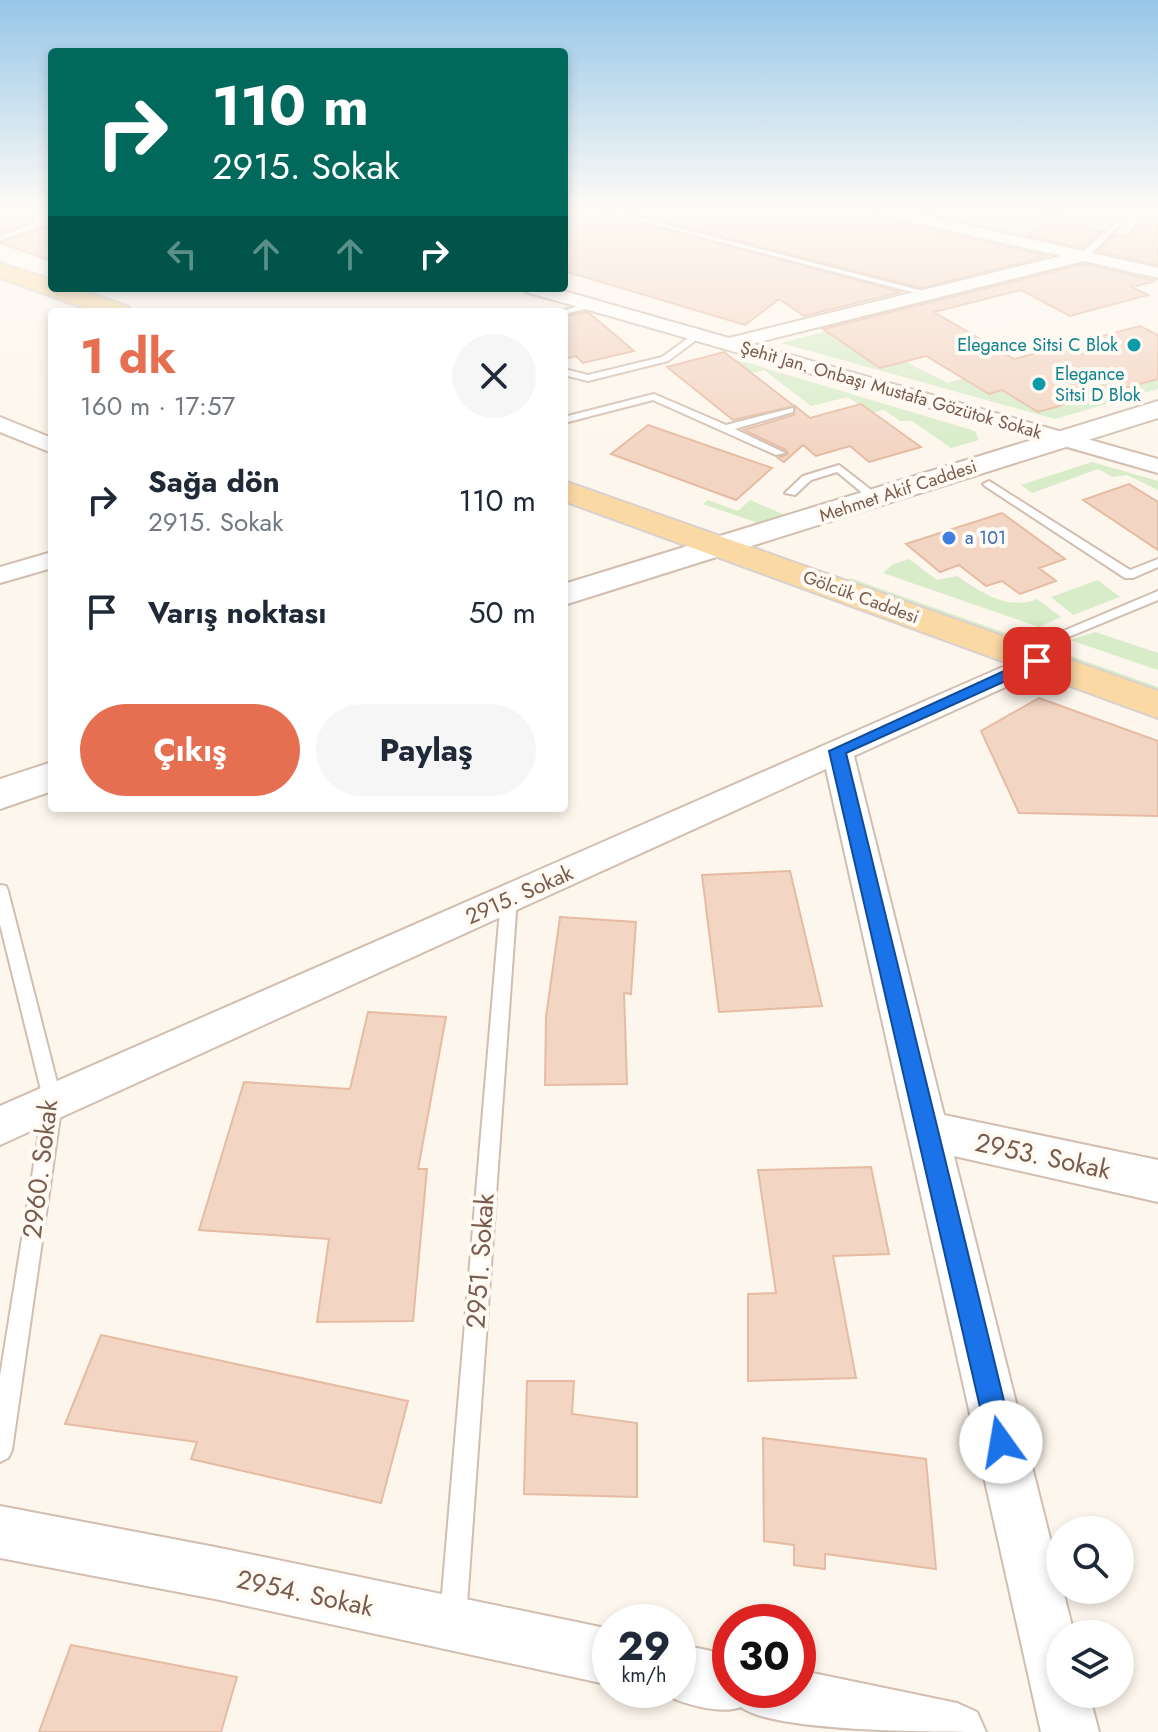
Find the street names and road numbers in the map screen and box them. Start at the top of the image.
street label: Şehit Jan. Onbaşı Mustafa Gözütok Sokak [737,334,1045,446]
street label: Mehmet Akif Caddesi [816,453,980,529]
street label: Gölcük Caddesi [799,564,923,630]
street label: 2915. Sokak [460,856,578,932]
street label: 2960. Sokak [13,1097,67,1241]
street label: 2953. Sokak [972,1123,1115,1189]
street label: 2951. Sokak [456,1192,504,1330]
street label: 2954. Sokak [233,1560,377,1626]

